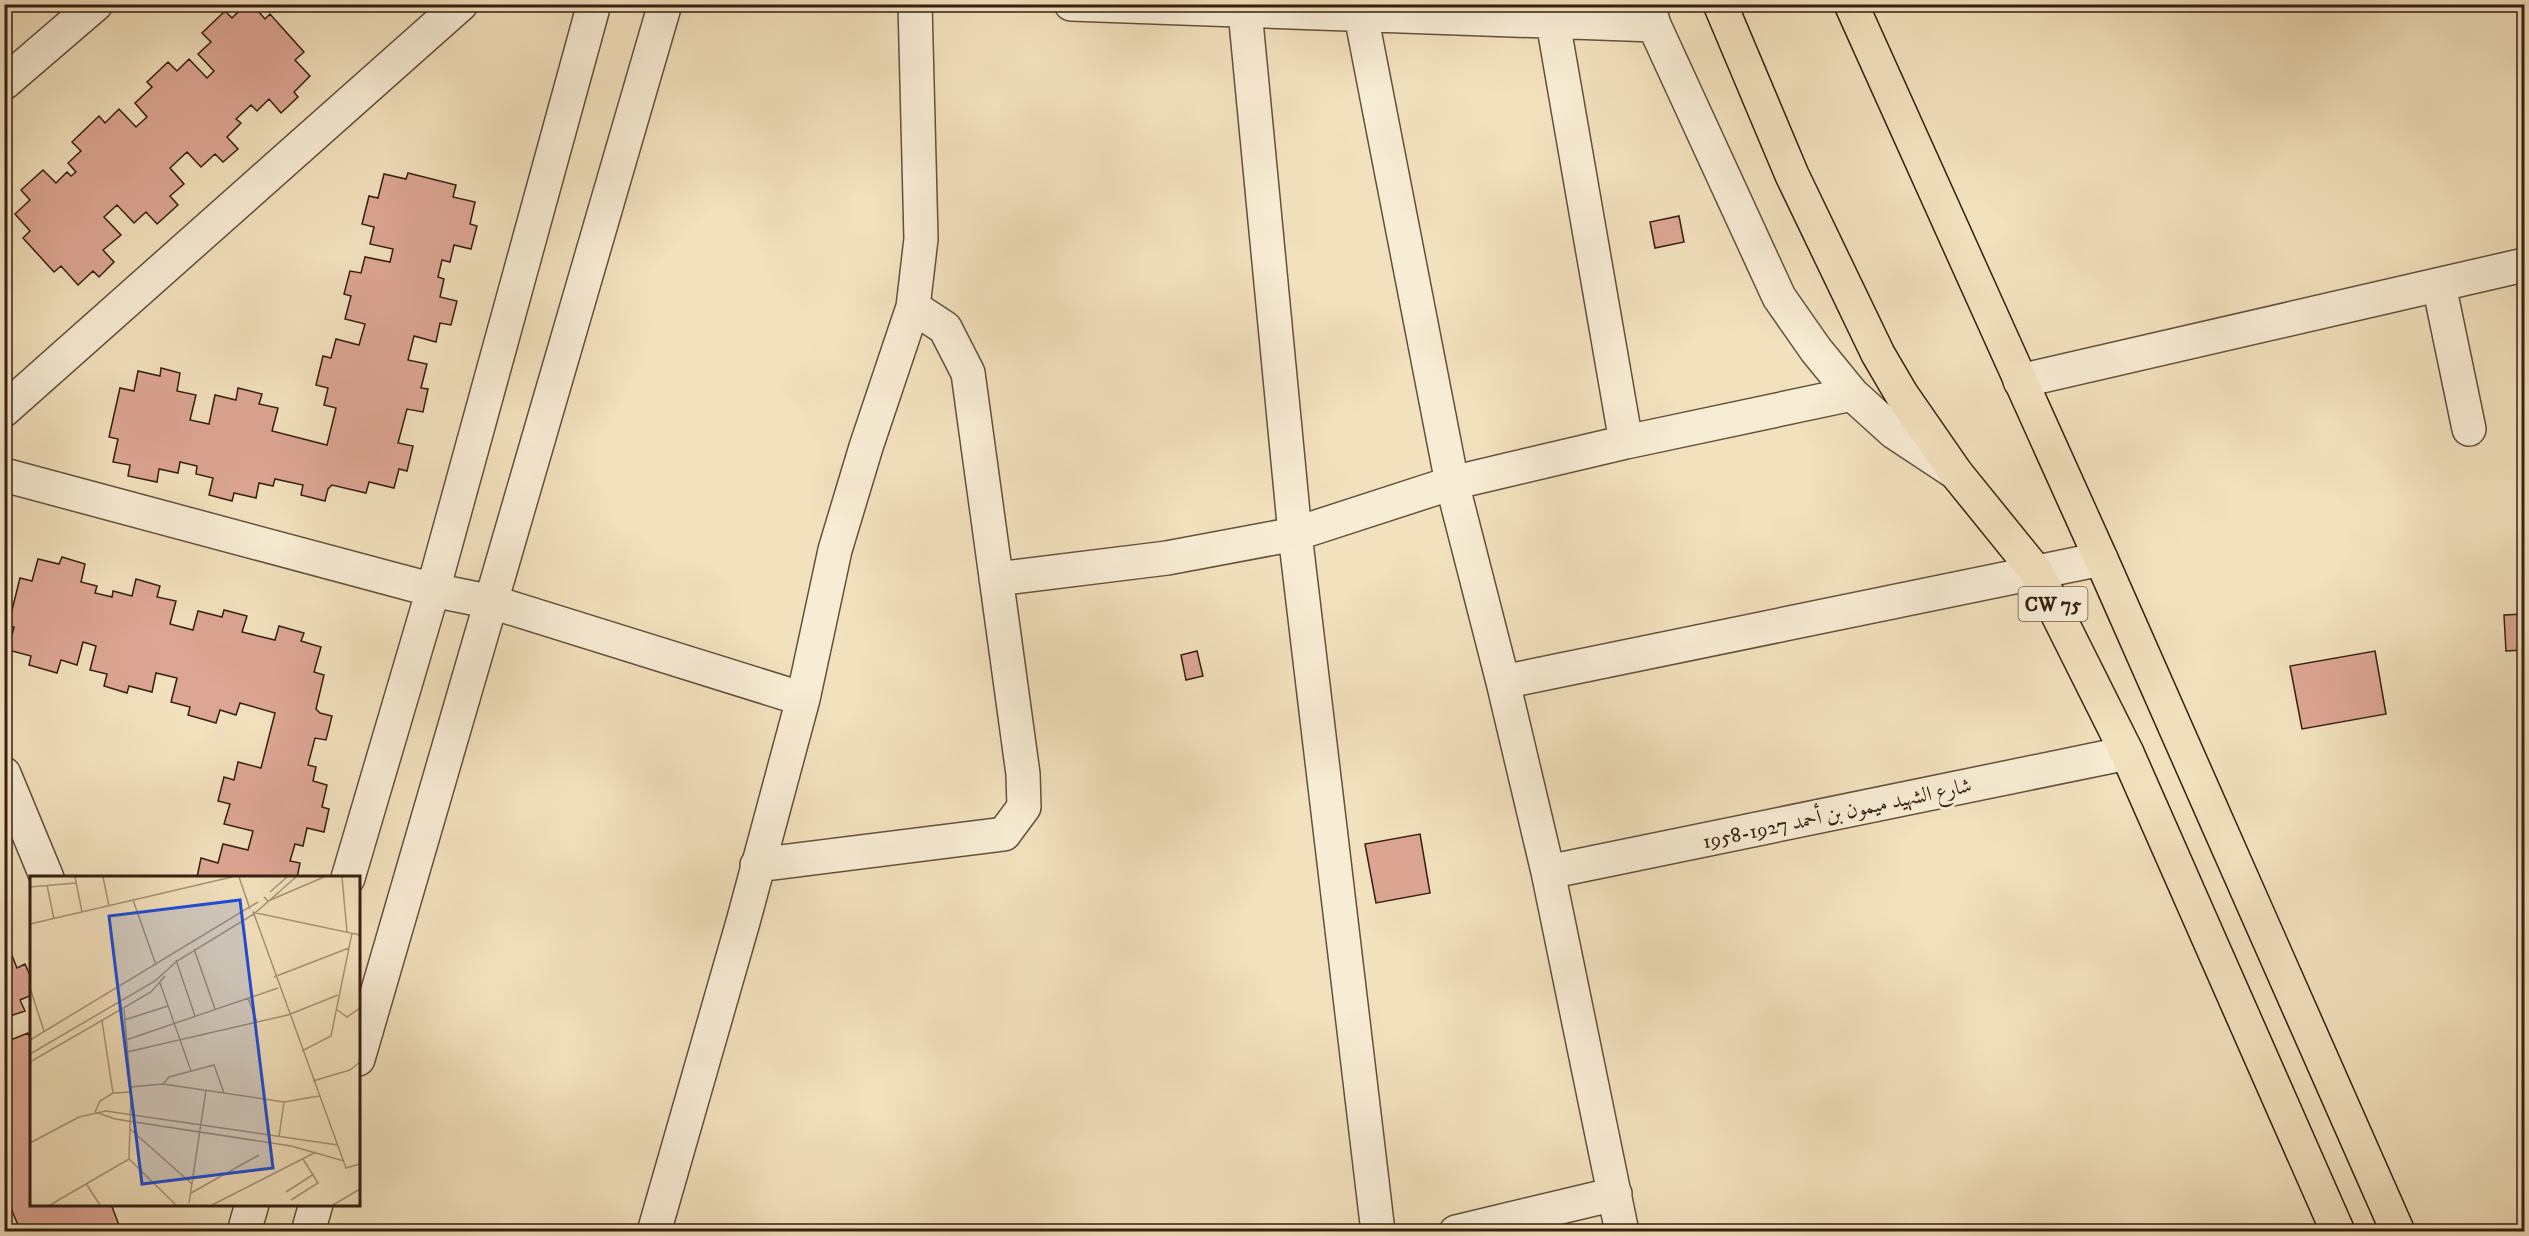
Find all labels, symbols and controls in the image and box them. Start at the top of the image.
road number: CW 75 [2018,587,2088,621]
street label: شارع الشهيد ميمون بن أحمد 1927-1958 [1700,770,1975,859]
inset map [30,876,360,1206]

